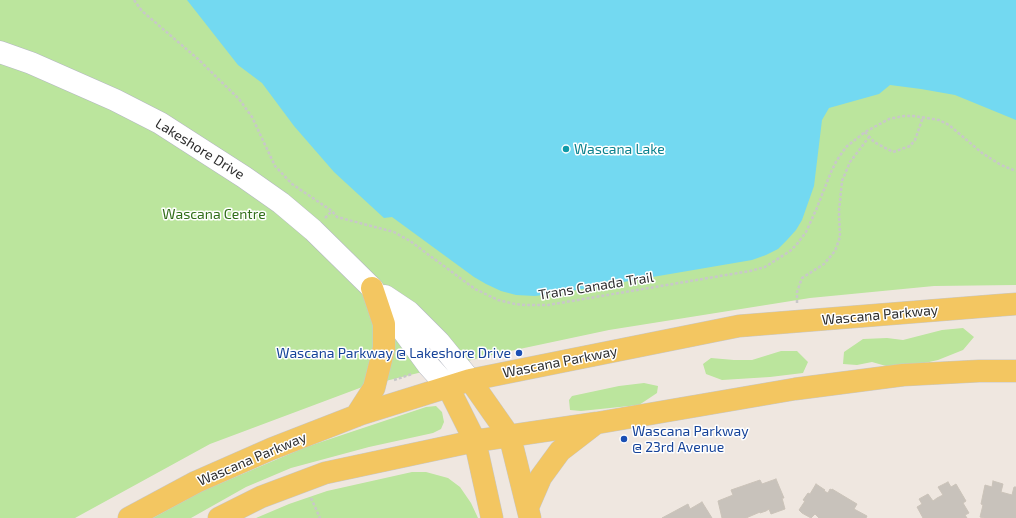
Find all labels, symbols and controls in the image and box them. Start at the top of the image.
street label: Lakeshore Drive [152,115,248,183]
place label: Wascana Lake [574,141,665,157]
marker: Wascana Lake [561,144,571,154]
park label: Wascana Centre [162,206,266,222]
street label: Trans Canada Trail [537,269,655,303]
street label: Wascana Parkway [821,302,939,328]
street label: Wascana Parkway [501,343,619,381]
place label: Wascana Parkway @ Lakeshore Drive [276,345,511,361]
marker: Wascana Parkway @ Lakeshore Drive [514,348,524,358]
place label: Wascana Parkway @ 23rd Avenue [632,423,749,456]
street label: Wascana Parkway [195,428,309,490]
marker: Wascana Parkway @ 23rd Avenue [619,434,629,444]

